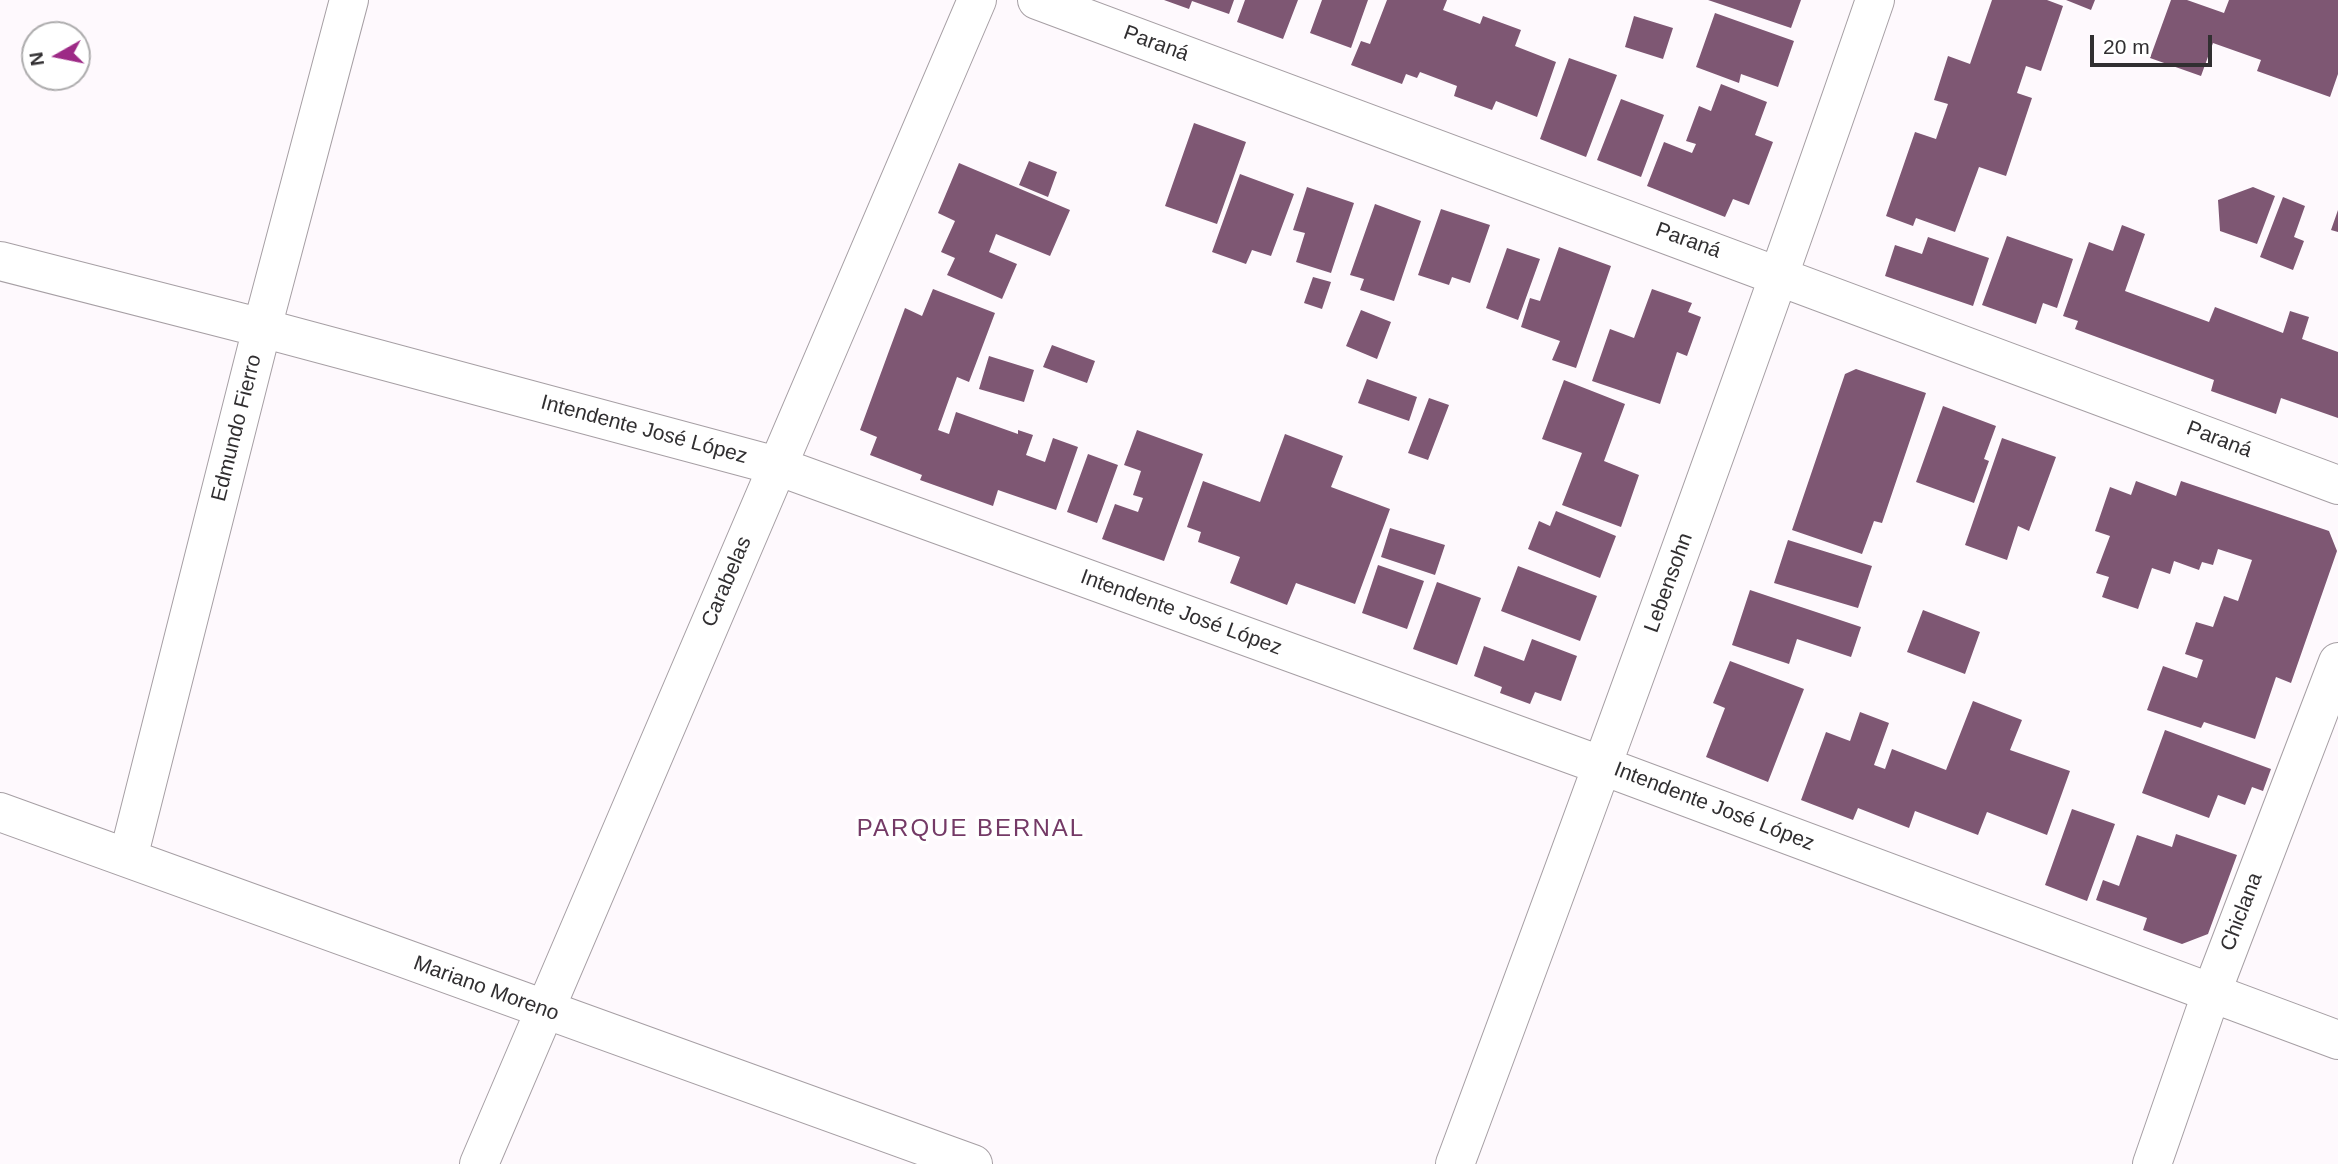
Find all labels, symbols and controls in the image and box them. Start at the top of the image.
north arrow [21,21,91,91]
street label: Paraná [1120,21,1192,67]
scale bar [2093,21,2216,65]
text: 20 m [2103,35,2150,58]
text: N [25,51,48,67]
street label: Paraná [1652,218,1724,264]
street label: Edmundo Fierro [207,352,267,504]
street label: Intendente José López [538,390,750,470]
street label: Paraná [2183,416,2255,464]
street label: Lebensohn [1639,530,1699,636]
street label: Carabelas [697,533,757,631]
street label: Intendente José López [1077,565,1285,661]
street label: Intendente José López [1610,757,1818,857]
district label: PARQUE BERNAL [858,815,1084,843]
street label: Chiclana [2216,869,2268,955]
street label: Mariano Moreno [410,951,562,1027]

